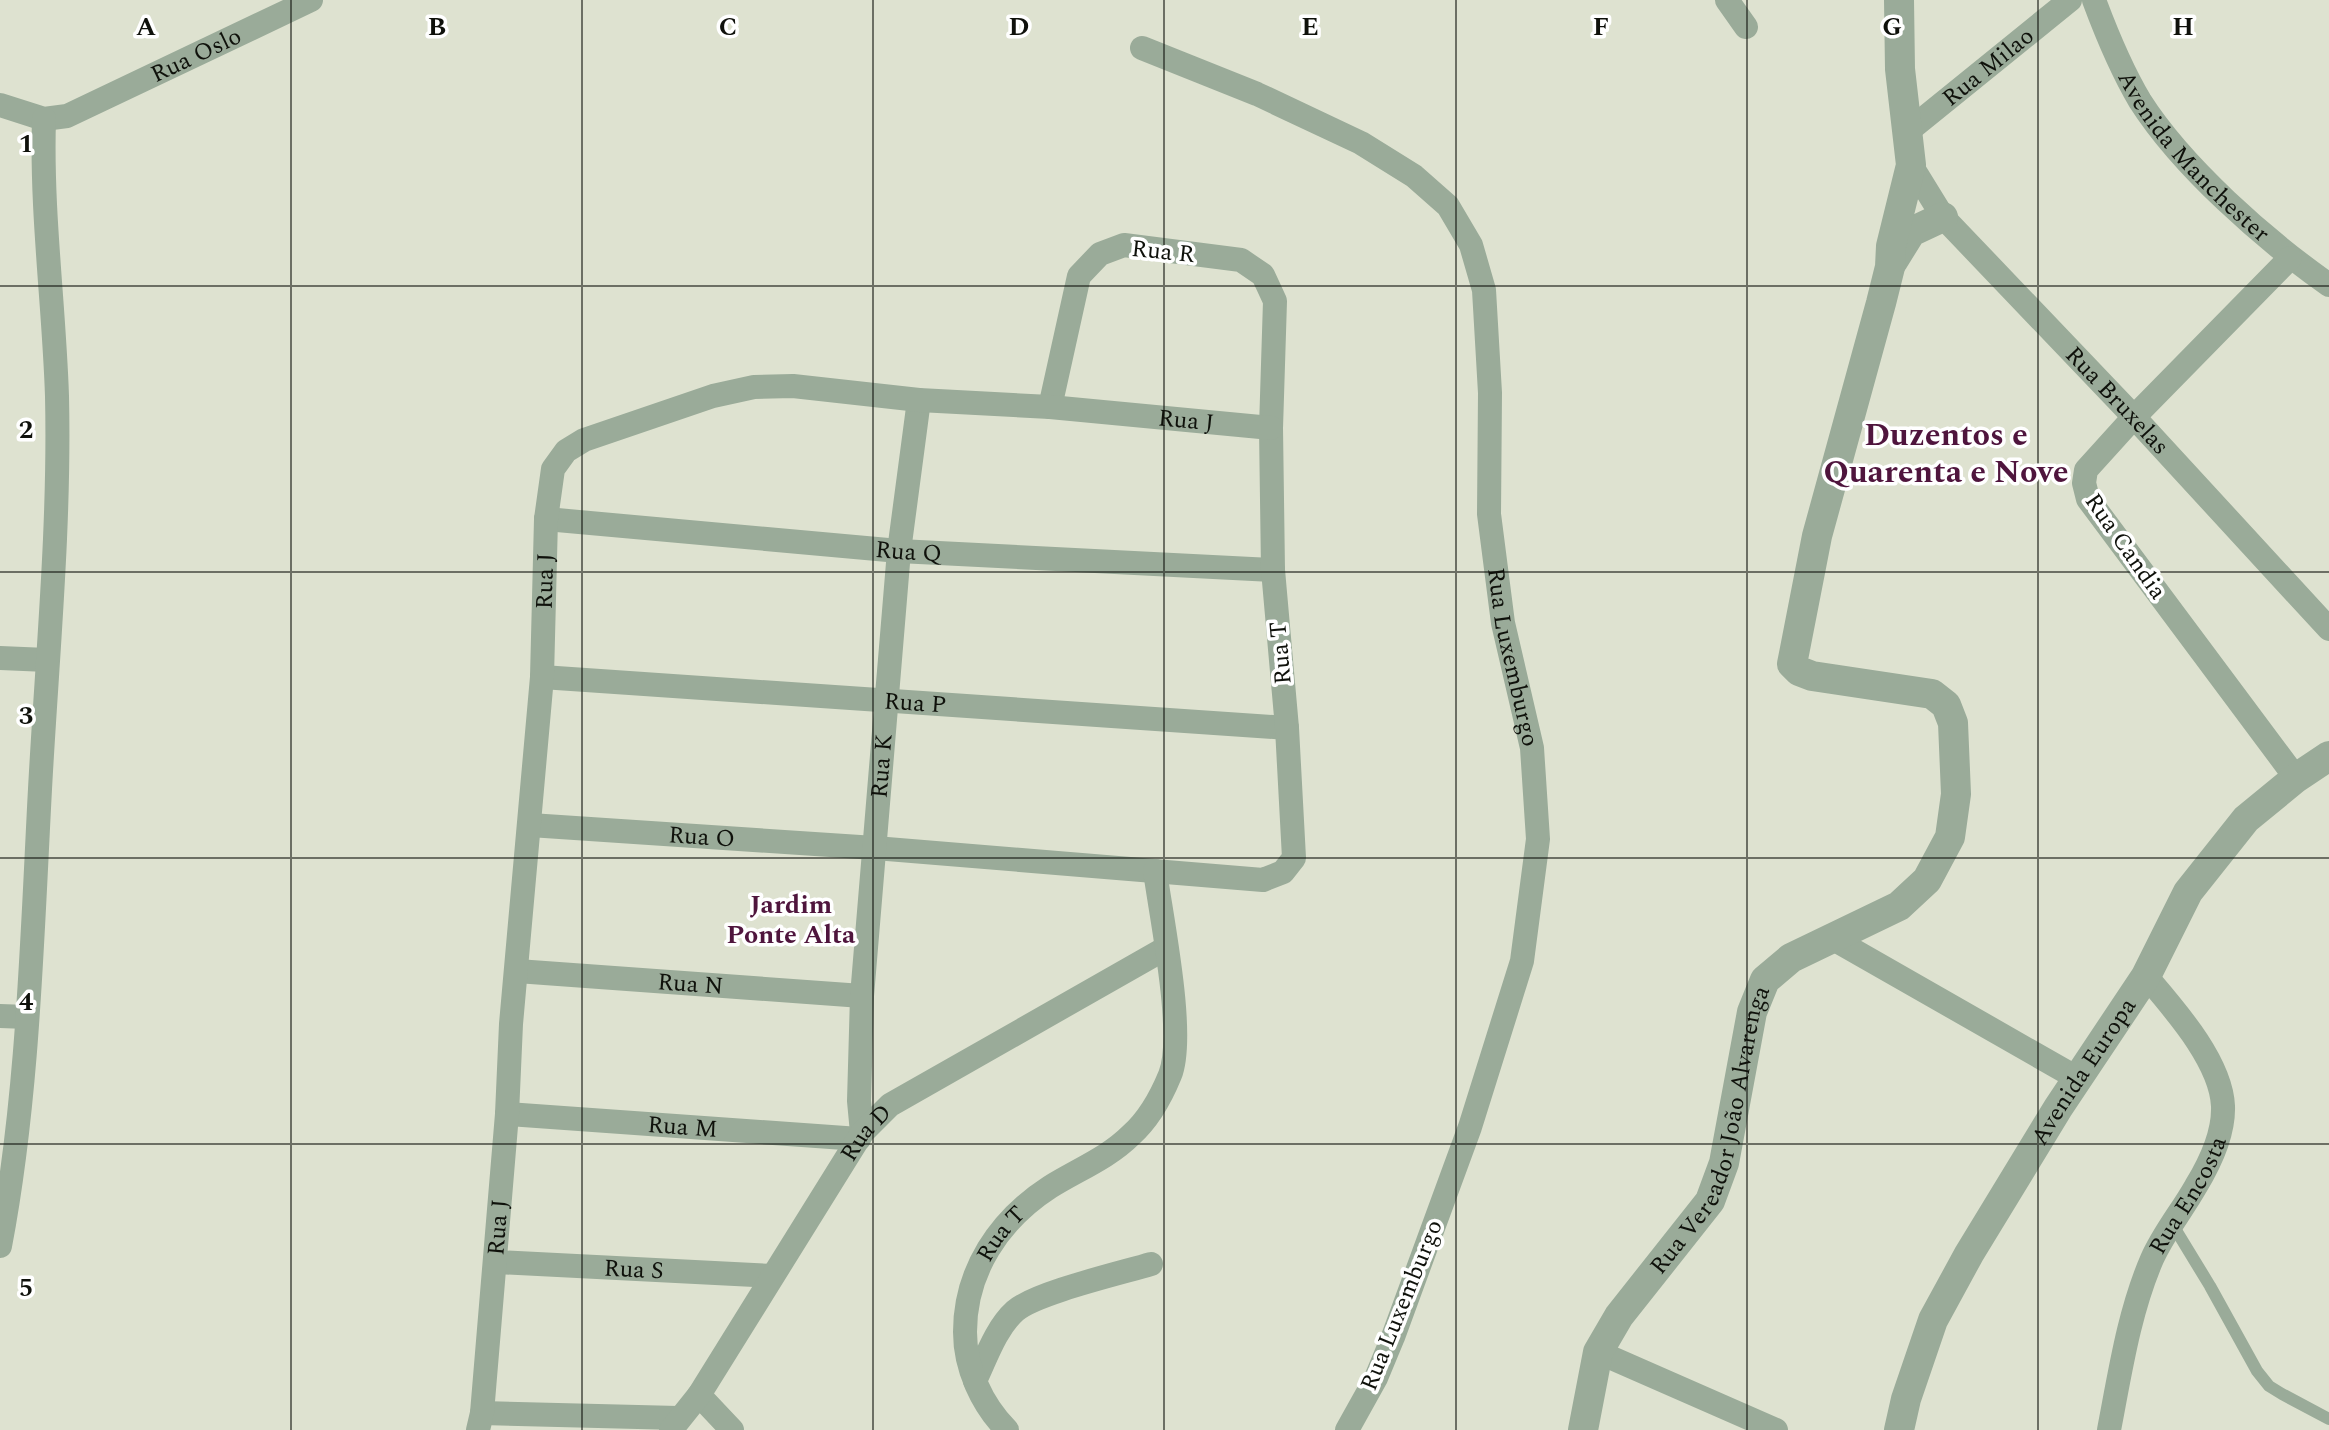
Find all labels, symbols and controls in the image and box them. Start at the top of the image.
text: A [136,7,156,47]
text: B [428,7,446,47]
text: C [719,7,737,47]
text: D [1009,7,1029,47]
text: E [1301,7,1319,47]
text: F [1593,7,1609,47]
text: G [1882,7,1902,47]
text: H [2172,7,2194,47]
street label: Rua Oslo [145,19,248,93]
street label: Rua Milao [1935,19,2042,116]
street label: Avenida Manchester [2108,65,2278,251]
text: 1 [19,124,33,164]
street label: Rua R [1130,231,1196,273]
street label: Rua Bruxelas [2056,338,2177,463]
street label: Rua J [1156,400,1216,442]
text: 2 [19,410,33,450]
district label: Duzentos e Quarenta e Nove [1823,411,2069,497]
street label: Rua Candia [2075,486,2175,607]
street label: Rua Q [874,532,943,572]
street label: Rua J [527,552,564,610]
street label: Rua Luxemburgo [1477,566,1548,750]
street label: Rua T [1260,620,1302,686]
street label: Rua P [883,683,947,724]
text: 3 [19,696,33,736]
street label: Rua K [862,732,903,800]
street label: Rua O [667,817,736,858]
district label: Jardim Ponte Alta [727,885,856,955]
street label: Rua N [656,964,725,1005]
street label: Rua Vereador João Alvarenga [1641,980,1780,1283]
text: 4 [19,982,34,1022]
street label: Avenida Europa [2022,991,2146,1152]
street label: Rua D [832,1096,901,1169]
street label: Rua M [646,1107,719,1148]
street label: Rua Encosta [2140,1132,2237,1261]
street label: Rua J [478,1198,519,1257]
street label: Rua T [968,1198,1034,1269]
street label: Rua Luxemburgo [1351,1214,1453,1396]
street label: Rua S [603,1250,665,1289]
text: 5 [19,1268,33,1308]

